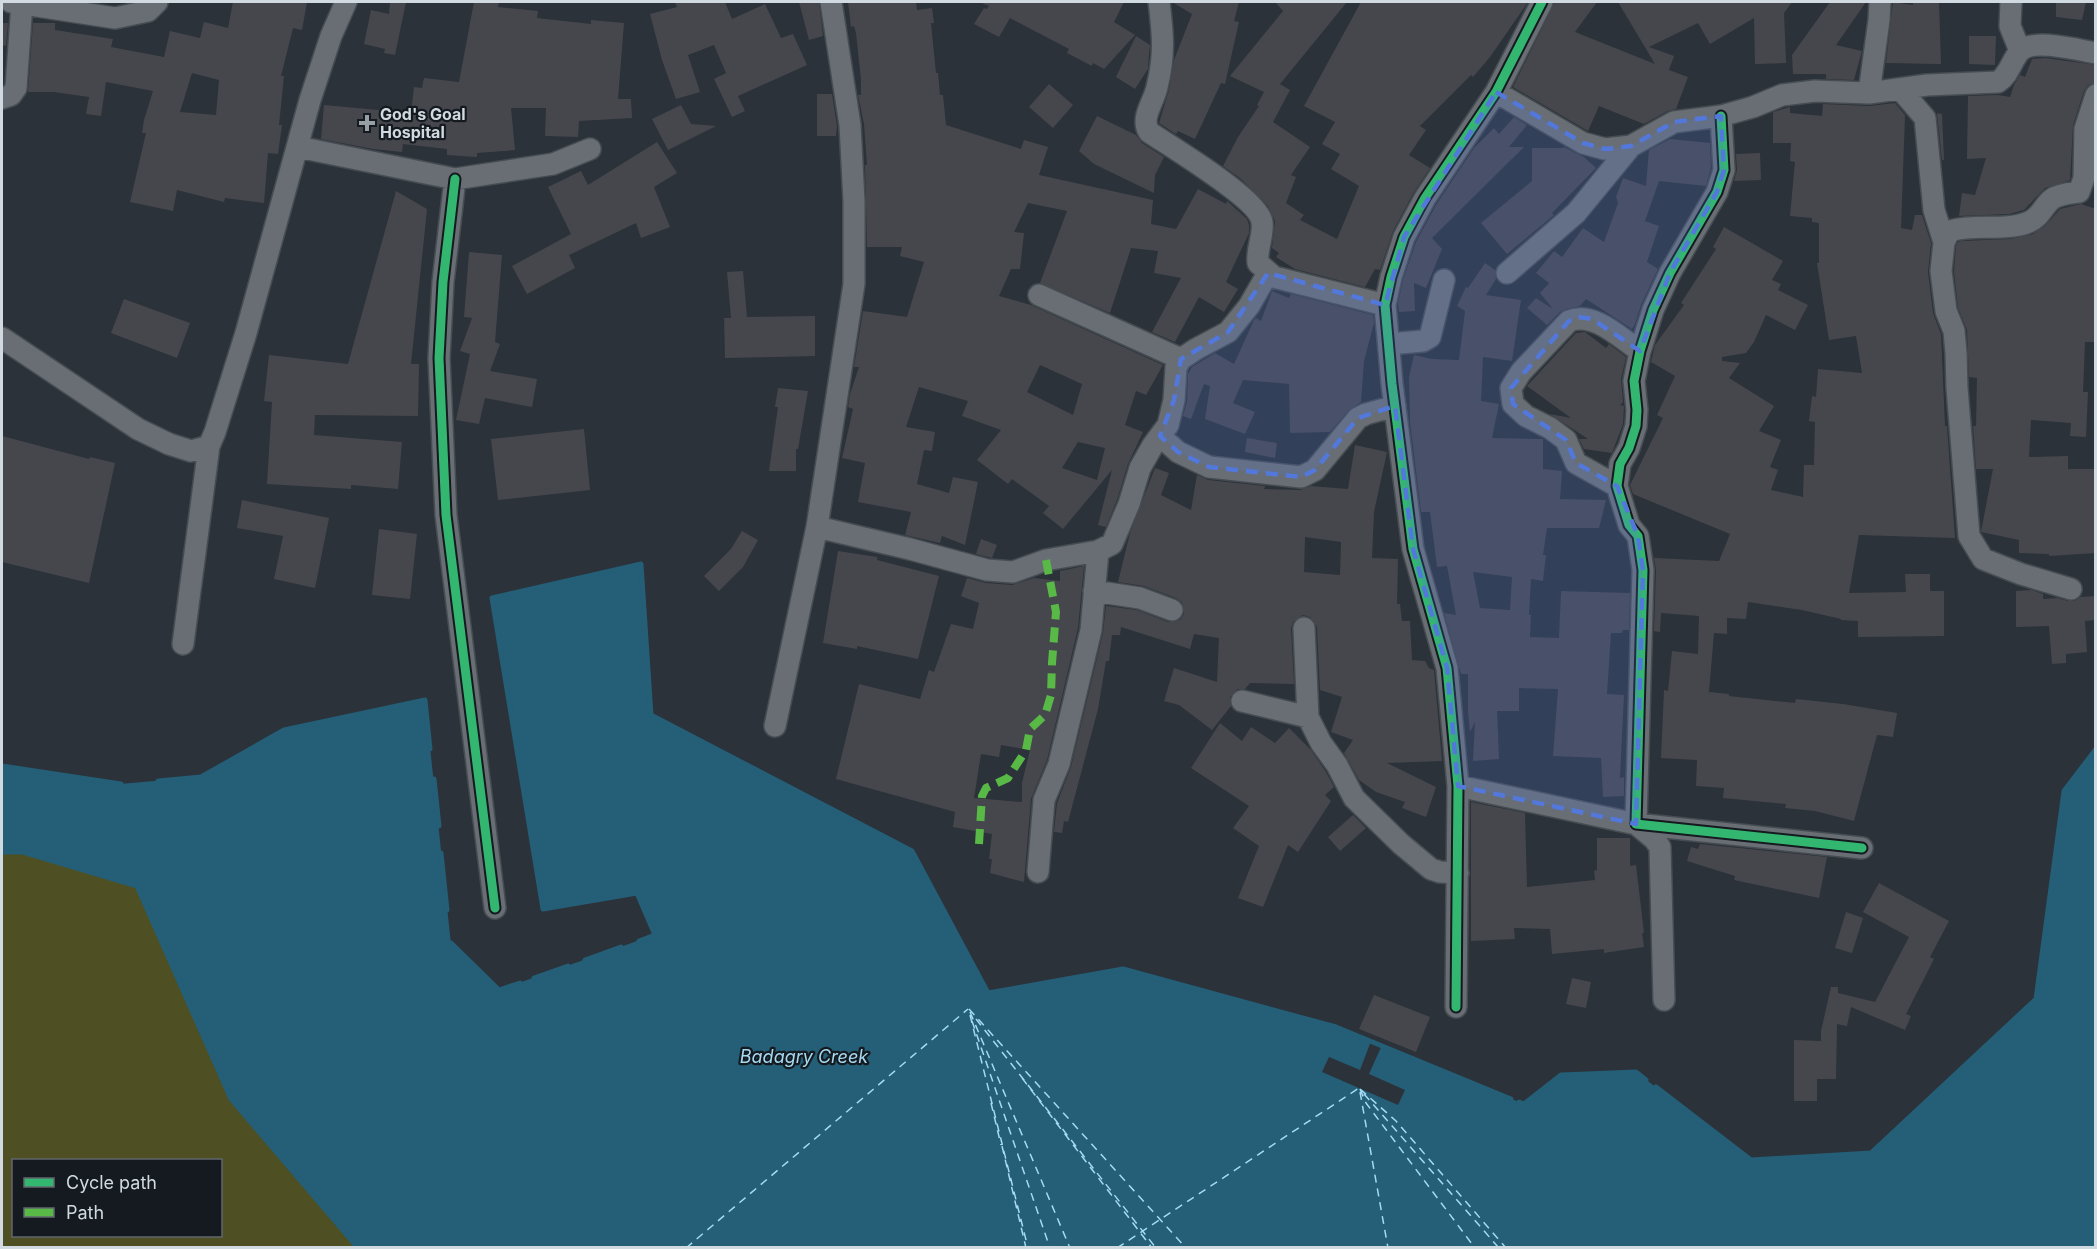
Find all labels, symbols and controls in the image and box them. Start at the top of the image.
place label: God's Goal Hospital [380,104,466,142]
marker: God's Goal Hospital [358,114,376,132]
water label: Badagry Creek [740,1046,869,1067]
legend [12,1159,222,1237]
text: Cycle path [66,1172,157,1193]
text: Path [66,1202,104,1223]

